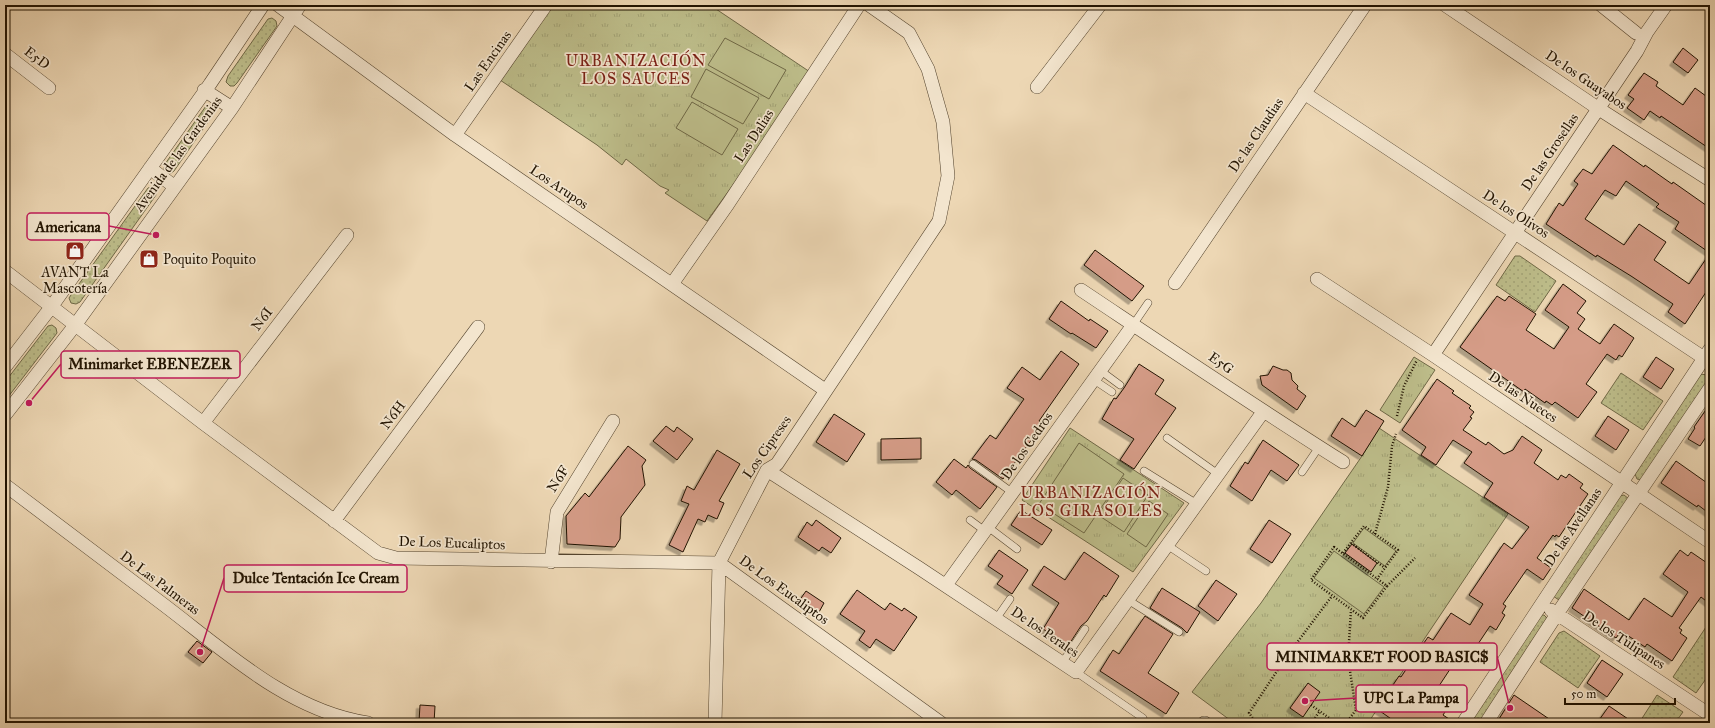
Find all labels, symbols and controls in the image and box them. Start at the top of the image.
street label: Las Encinas [461,27,515,95]
street label: E5D [21,43,53,73]
street label: De los Guayabos [1542,47,1630,113]
district label: URBANIZACIÓN LOS SAUCES [565,49,707,88]
street label: Avenida de las Gardenias [130,93,226,216]
street label: De las Claudias [1225,94,1287,176]
street label: Las Dalias [731,106,777,166]
street label: De las Grosellas [1518,110,1582,194]
street label: Los Arupos [526,161,592,213]
street label: De los Olivos [1480,186,1552,242]
callout: Americana [27,213,109,240]
text: Americana [34,218,102,236]
shop icon: AVANT La Mascotería [64,240,86,262]
shop icon: Poquito Poquito [138,248,160,270]
place label: Poquito Poquito [163,251,256,269]
place label: AVANT La Mascotería [40,264,109,297]
street label: N6I [248,304,276,334]
street label: E5G [1205,348,1237,378]
callout: Minimarket EBENEZER [61,351,240,378]
text: Minimarket EBENEZER [68,355,233,373]
street label: De las Nueces [1485,368,1561,426]
street label: N6H [377,397,409,433]
street label: De los Cedros [997,409,1057,483]
street label: Los Cipreses [739,412,795,482]
street label: N6F [543,463,573,495]
district label: URBANIZACIÓN LOS GIRASOLES [1019,481,1163,520]
street label: De las Avellanas [1540,485,1606,569]
street label: De Los Eucaliptos [398,533,506,553]
street label: De Las Palmeras [117,547,203,619]
street label: De Los Eucaliptos [736,552,832,628]
callout: Dulce Tentación Ice Cream [224,565,407,592]
text: Dulce Tentación Ice Cream [233,569,400,587]
street label: De los Perales [1008,603,1082,661]
street label: De los Tulipanes [1580,607,1668,673]
callout: MINIMARKET FOOD BASIC$ [1267,643,1497,670]
text: MINIMARKET FOOD BASIC$ [1275,648,1489,666]
scale bar [1565,680,1675,706]
callout: UPC La Pampa [1356,685,1467,712]
text: 50 m [1571,687,1596,701]
text: UPC La Pampa [1363,689,1459,708]

